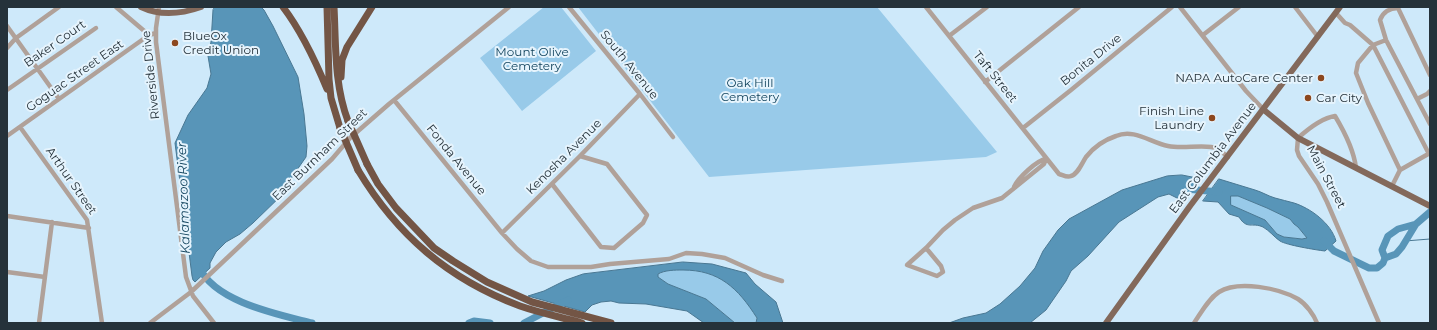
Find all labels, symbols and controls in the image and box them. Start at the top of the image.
street label: Baker Court [21,17,89,71]
street label: South Avenue [597,28,661,102]
place label: BlueOx Credit Union [183,29,259,57]
street label: Riverside Drive [139,30,163,120]
street label: Bonita Drive [1058,31,1124,89]
street label: Goguac Street East [24,37,126,115]
marker: BlueOx Credit Union [170,38,180,48]
park label: Mount Olive Cemetery [495,45,569,73]
street label: Taft Street [970,48,1020,106]
place label: NAPA AutoCare Center [1175,71,1313,85]
marker: NAPA AutoCare Center [1316,73,1326,83]
park label: Oak Hill Cemetery [721,76,779,104]
place label: Car City [1316,91,1362,105]
marker: Car City [1303,93,1313,103]
street label: East Columbia Avenue [1166,100,1260,216]
place label: Finish Line Laundry [1139,104,1204,132]
street label: East Burnham Street [270,106,370,204]
marker: Finish Line Laundry [1207,113,1217,123]
street label: Kenosha Avenue [523,116,605,198]
street label: Fonda Avenue [423,122,489,198]
water label: Kalamazoo River [174,142,194,254]
street label: Main Street [1303,143,1349,211]
street label: Arthur Street [42,145,100,217]

